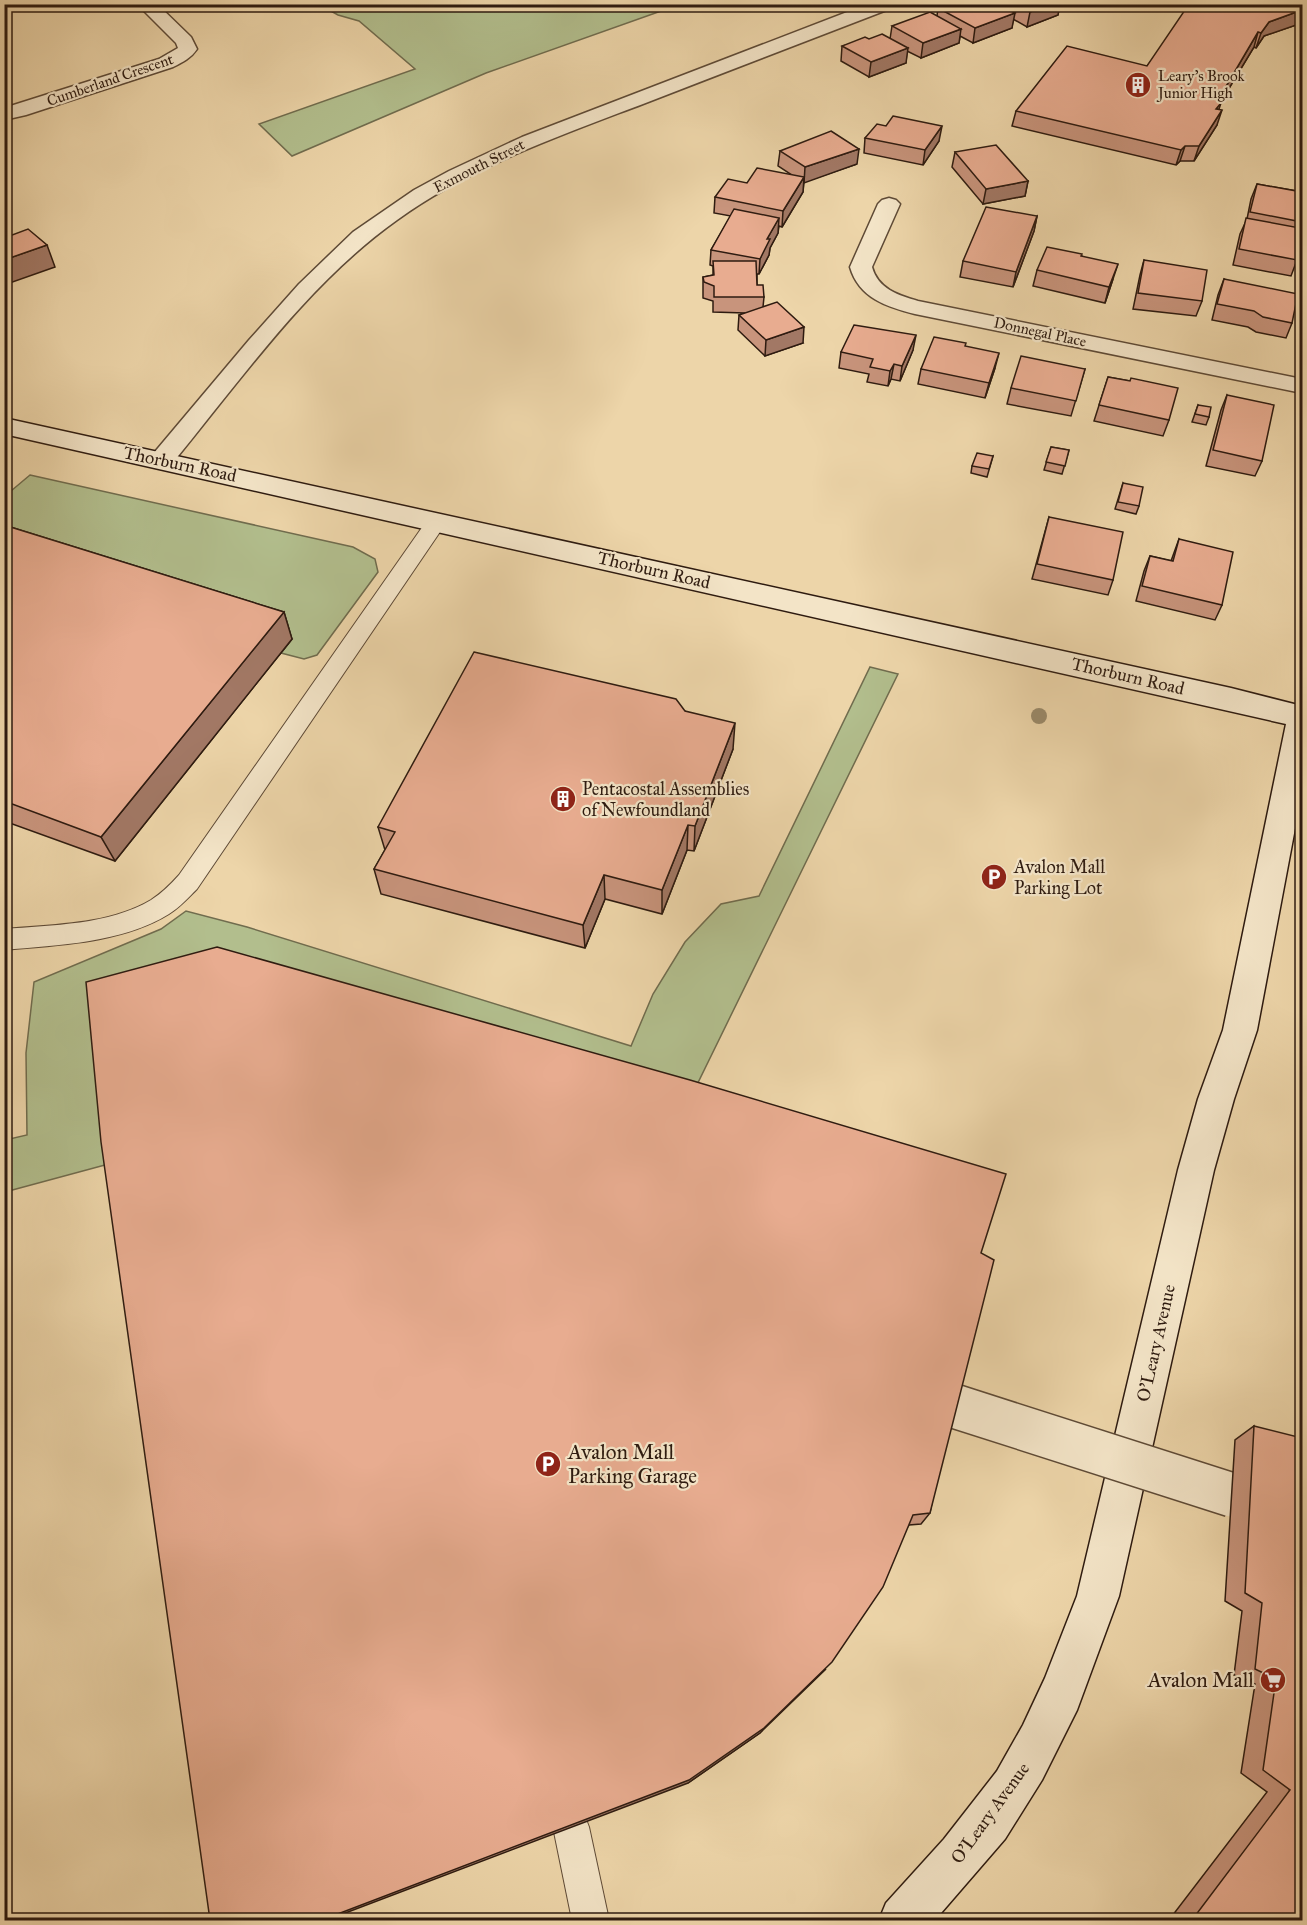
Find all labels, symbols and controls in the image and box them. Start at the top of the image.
street label: Cumberland Crescent [44,50,176,110]
place label: Leary's Brook Junior High [1156,67,1245,103]
building icon: Leary's Brook Junior High [1123,70,1153,100]
street label: Exmouth Street [430,135,528,197]
street label: Donnegal Place [992,313,1088,351]
street label: Thorburn Road [121,441,239,487]
street label: Thorburn Road [595,546,713,594]
street label: Thorburn Road [1069,652,1187,700]
place label: Pentacostal Assemblies of Newfoundland [582,778,749,821]
building icon: Pentacostal Assemblies of Newfoundland [548,784,578,814]
place label: Avalon Mall Parking Lot [1013,856,1105,900]
parking icon: Avalon Mall Parking Lot [979,862,1009,892]
street label: O'Leary Avenue [1132,1282,1180,1404]
place label: Avalon Mall Parking Garage [567,1439,697,1489]
parking icon: Avalon Mall Parking Garage [533,1449,563,1479]
supermarket icon: Avalon Mall [1258,1665,1288,1695]
place label: Avalon Mall [1147,1667,1254,1693]
street label: O'Leary Avenue [946,1758,1034,1868]

